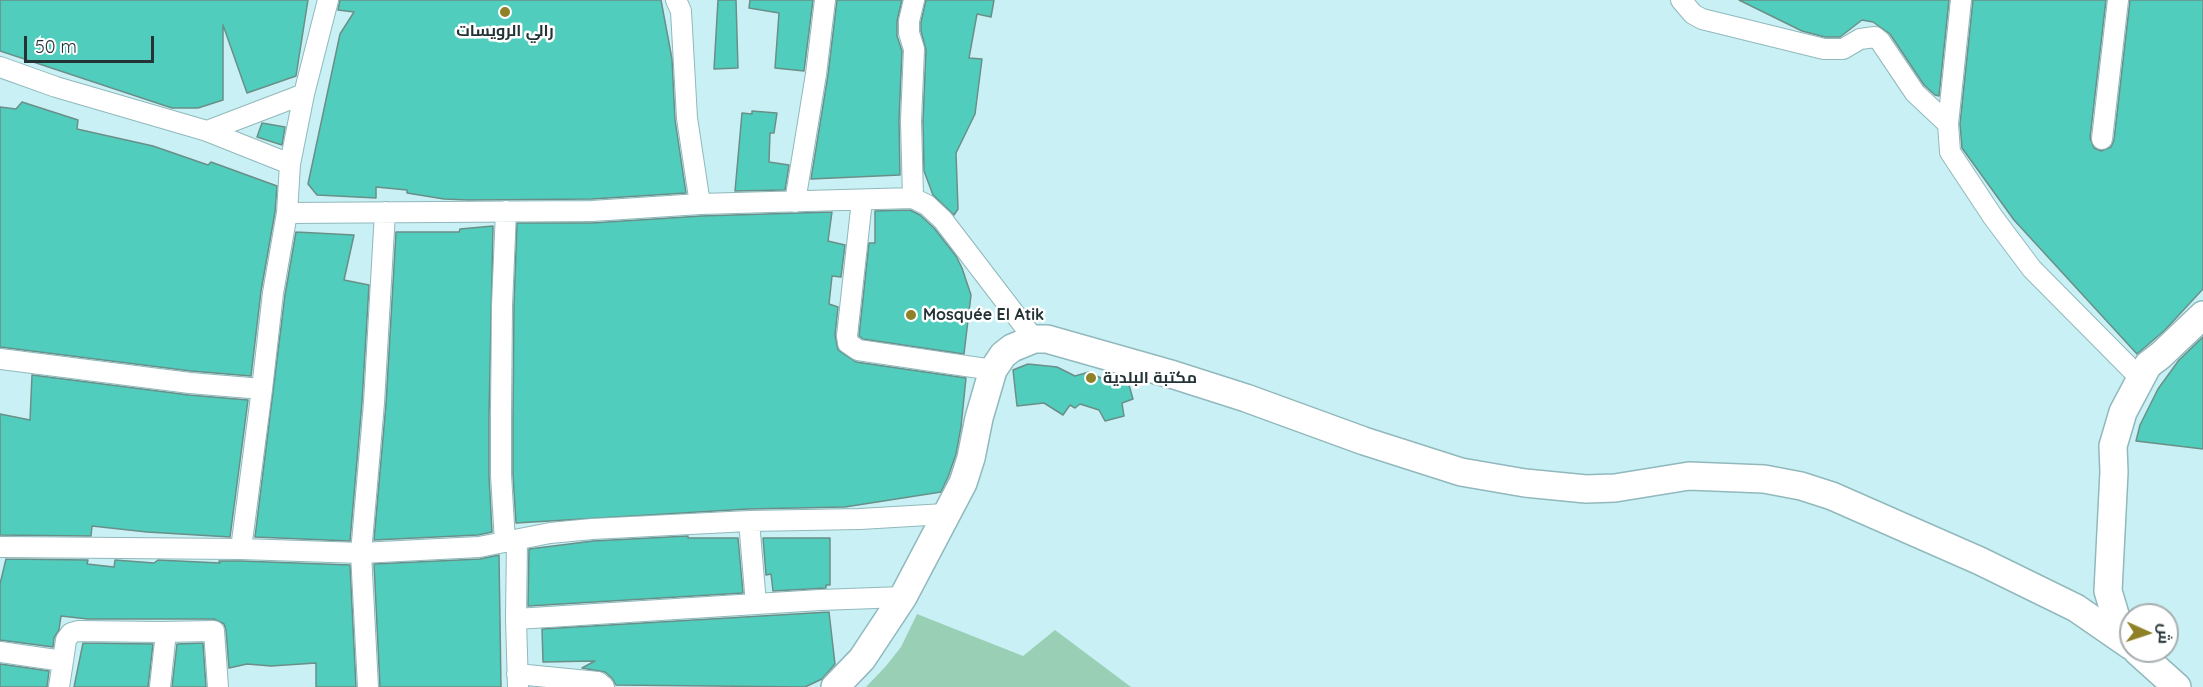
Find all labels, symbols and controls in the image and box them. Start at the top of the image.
marker: رالي الرويسات [498,5,512,19]
place label: رالي الرويسات [456,21,554,41]
scale bar [27,24,158,62]
text: 50 m [35,35,77,58]
place label: Mosquée El Atik [923,305,1044,325]
marker: Mosquée El Atik [904,308,918,322]
place label: مكتبة البلدية [1103,368,1197,388]
marker: مكتبة البلدية [1084,371,1098,385]
north arrow [2119,603,2179,663]
text: ش [2154,623,2176,645]

